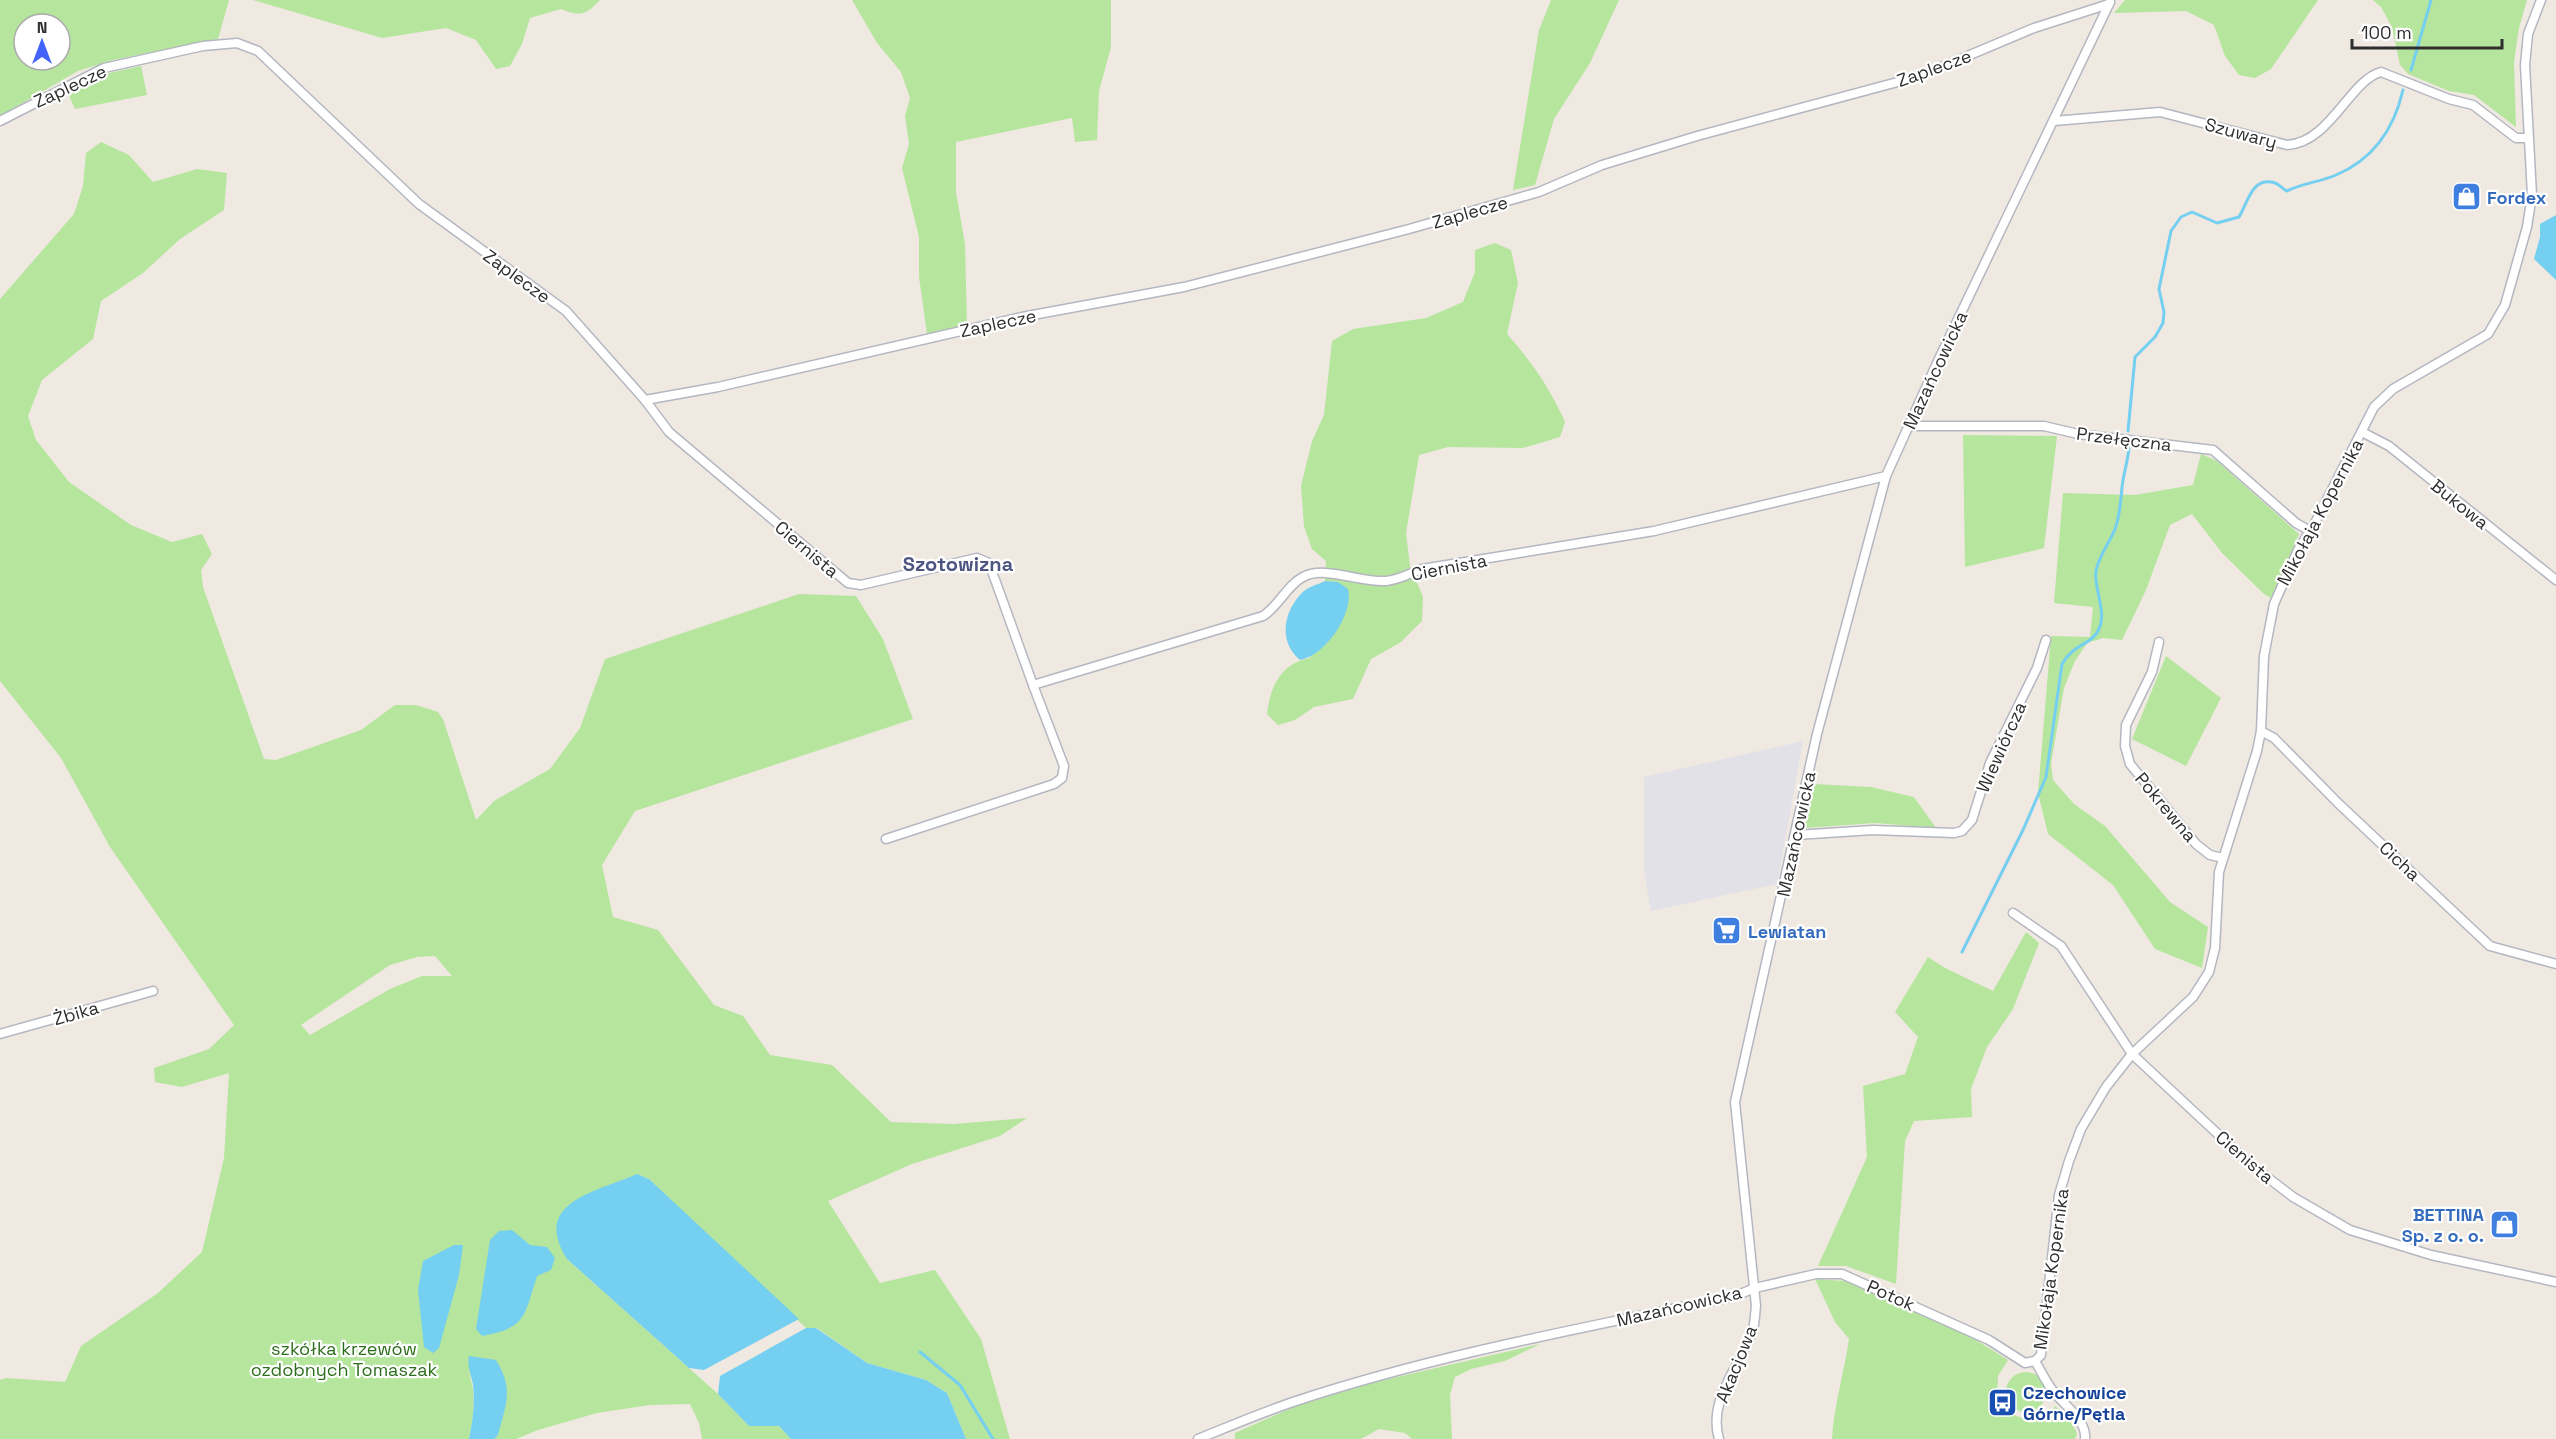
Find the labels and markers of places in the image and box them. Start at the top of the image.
shop icon: Fordex [2450,181,2482,213]
place label: Fordex [2487,186,2547,209]
supermarket icon: Lewiatan [1711,915,1743,947]
place label: Lewiatan [1748,920,1826,943]
place label: BETTINA Sp. z o. o. [2402,1203,2485,1247]
shop icon: BETTINA Sp. z o. o. [2489,1208,2521,1240]
place label: Czechowice Górne/Pętla [2023,1381,2127,1425]
bus stop icon: Czechowice Górne/Pętla [1986,1386,2018,1418]

